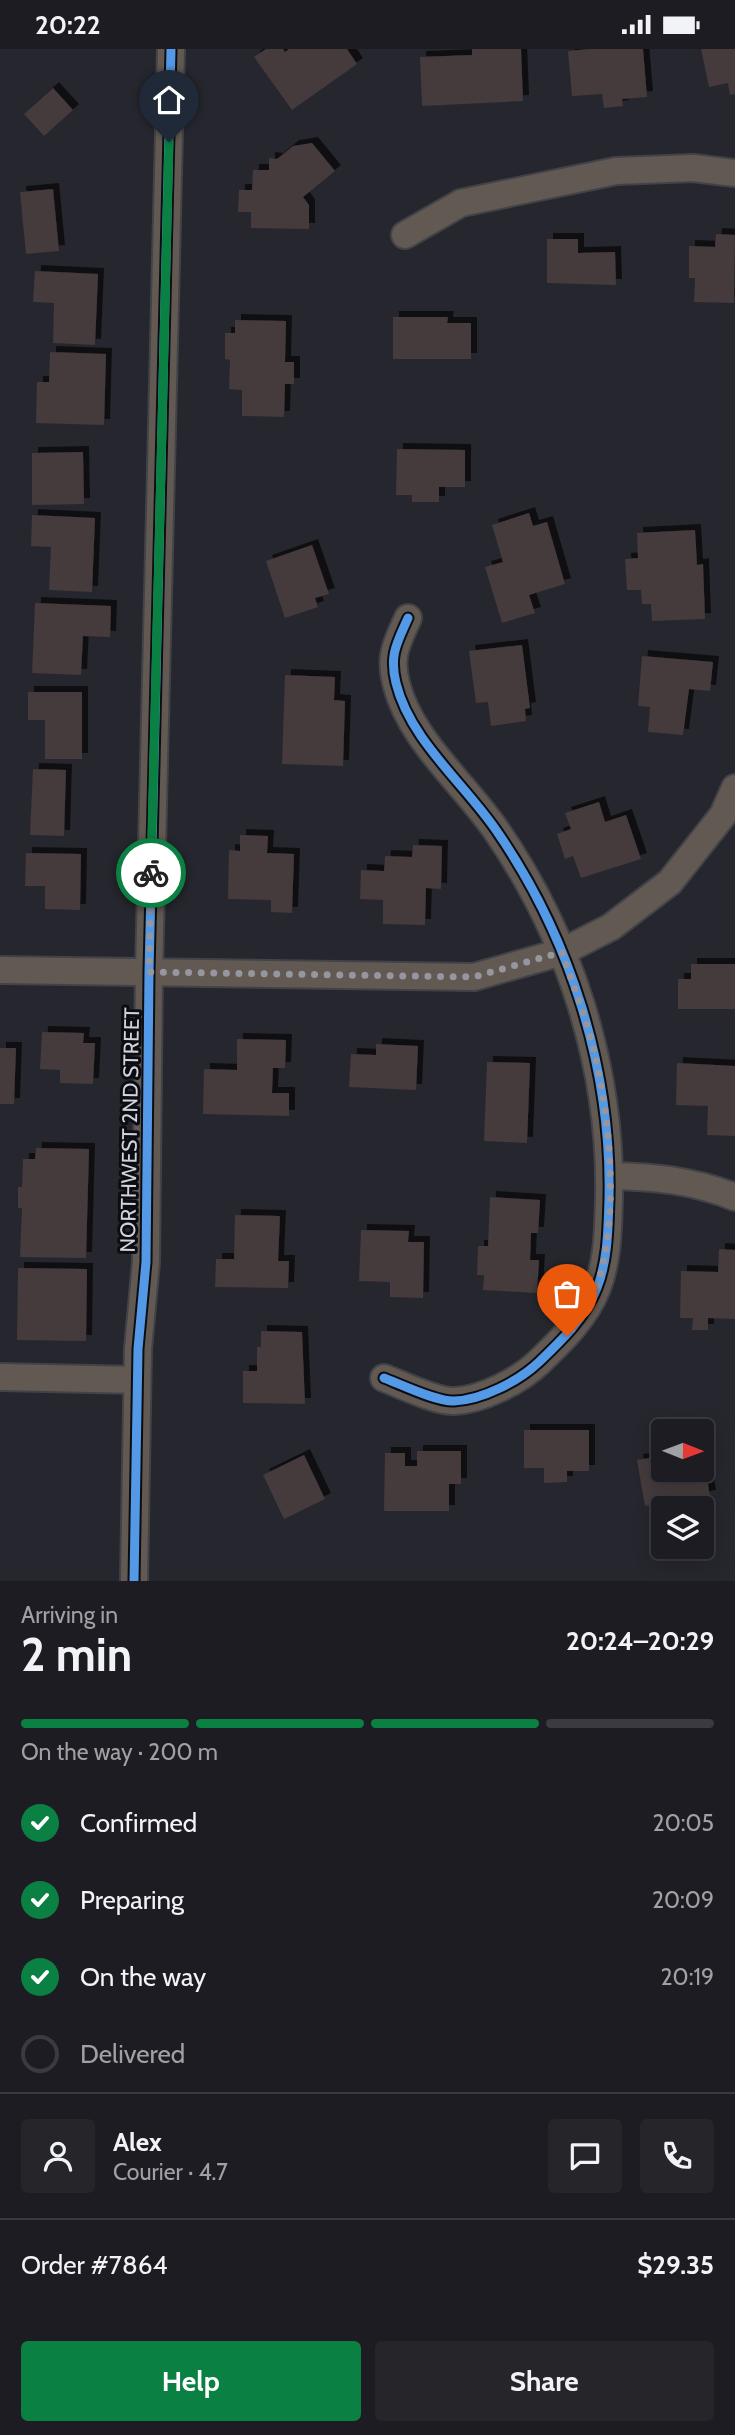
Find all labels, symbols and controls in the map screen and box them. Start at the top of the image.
text: 20:22 [35,9,100,41]
pin [139,70,199,142]
icon: home [150,81,188,119]
courier [116,838,186,908]
icon: bike [132,854,170,892]
street label: NORTHWEST 2ND STREET [115,1007,144,1253]
pin [537,1264,597,1336]
icon: bag [548,1275,586,1313]
north arrow [651,1419,714,1482]
map controls [651,1419,714,1559]
button: layers [651,1496,714,1559]
text: Arriving in [21,1601,118,1629]
text: 20:24–20:29 [566,1625,714,1657]
text: 2 min [21,1627,132,1683]
text: On the way · 200 m [21,1738,218,1766]
icon: check [21,1804,59,1842]
text: Confirmed [80,1807,197,1839]
text: 20:05 [653,1809,714,1837]
icon: check [21,1881,59,1919]
text: Preparing [80,1884,184,1916]
text: 20:09 [652,1886,714,1914]
icon: check [21,1958,59,1996]
text: On the way [80,1961,206,1993]
text: 20:19 [661,1963,714,1991]
text: Delivered [80,2038,185,2070]
button: person [21,2119,95,2193]
button: chat [548,2119,622,2193]
button: phone [640,2119,714,2193]
text: Alex [113,2126,162,2158]
text: Courier · 4.7 [113,2158,228,2186]
text: Order #7864 [21,2249,167,2281]
text: $29.35 [637,2249,714,2281]
button: Help [21,2341,361,2421]
button: Share [375,2341,714,2421]

